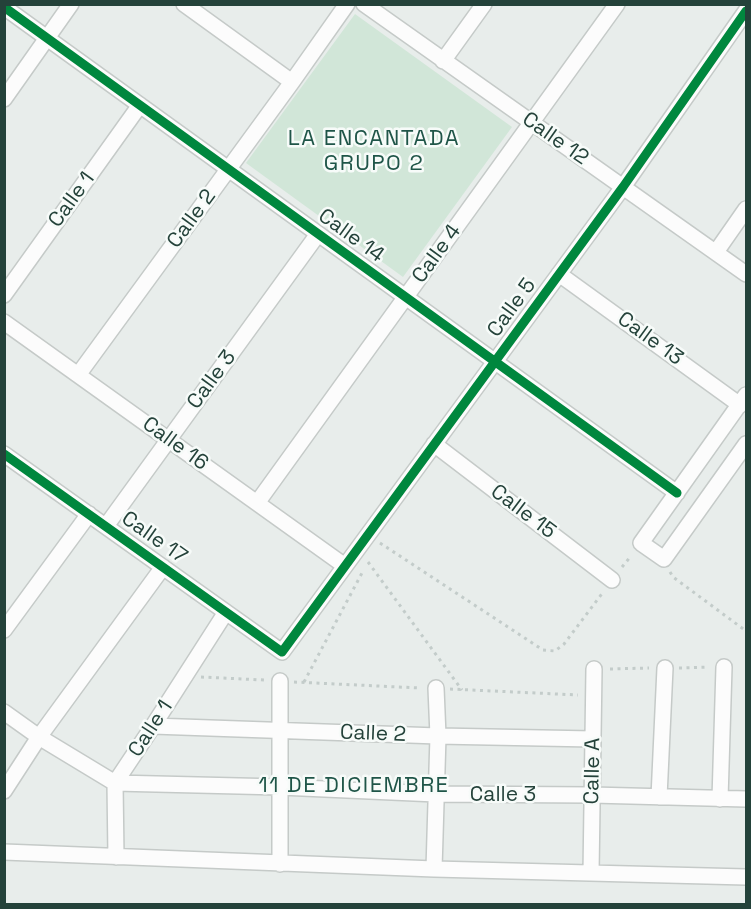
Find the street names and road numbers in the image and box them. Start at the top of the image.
street label: Calle 12 [517,107,593,171]
street label: Calle 1 [43,167,101,233]
street label: Calle 2 [162,185,222,253]
street label: Calle 14 [313,204,389,268]
street label: Calle 4 [407,220,467,288]
street label: Calle 5 [482,274,542,342]
street label: Calle 13 [612,307,688,371]
street label: Calle 3 [182,346,242,414]
street label: Calle 16 [137,412,213,476]
street label: Calle 15 [485,479,561,545]
street label: Calle 17 [116,506,192,570]
street label: Calle 1 [123,696,179,762]
street label: Calle 2 [339,720,407,748]
street label: Calle A [580,737,606,805]
street label: Calle 3 [470,782,536,808]

